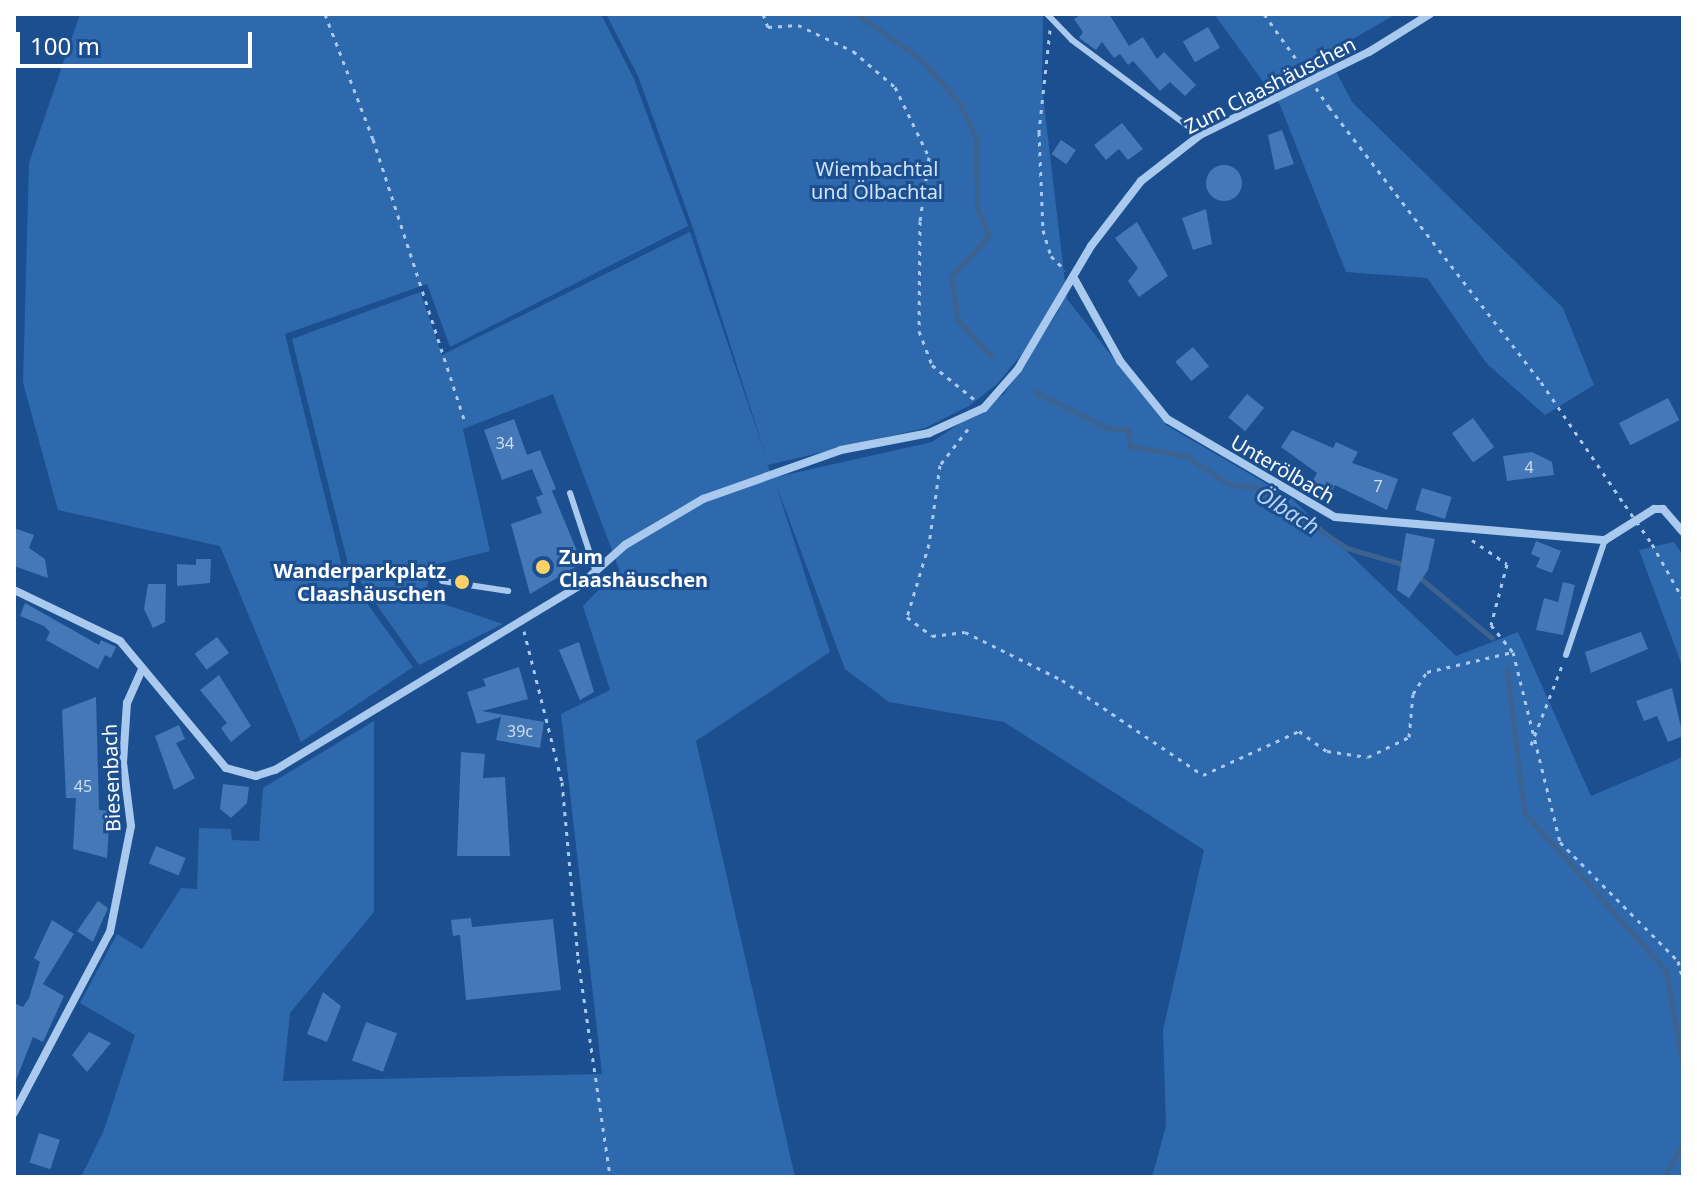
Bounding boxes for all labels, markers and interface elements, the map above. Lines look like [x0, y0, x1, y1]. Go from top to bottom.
scale bar [20, 16, 256, 66]
text: 100 m [30, 29, 100, 62]
street label: Zum Claashäuschen [1181, 31, 1359, 139]
park label: Wiembachtal und Ölbachtal [811, 156, 943, 203]
street label: Unterölbach [1227, 430, 1339, 508]
house number: 34 [496, 433, 514, 453]
house number: 4 [1524, 457, 1534, 477]
house number: 7 [1373, 476, 1383, 496]
water label: Ölbach [1252, 480, 1324, 540]
place label: Zum Claashäuschen [559, 544, 708, 591]
place label: Wanderparkplatz Claashäuschen [273, 558, 446, 605]
marker: Zum Claashäuschen [534, 558, 552, 576]
marker: Wanderparkplatz Claashäuschen [453, 573, 471, 591]
house number: 39c [507, 721, 533, 741]
street label: Biesenbach [97, 724, 125, 832]
house number: 45 [74, 776, 92, 796]

